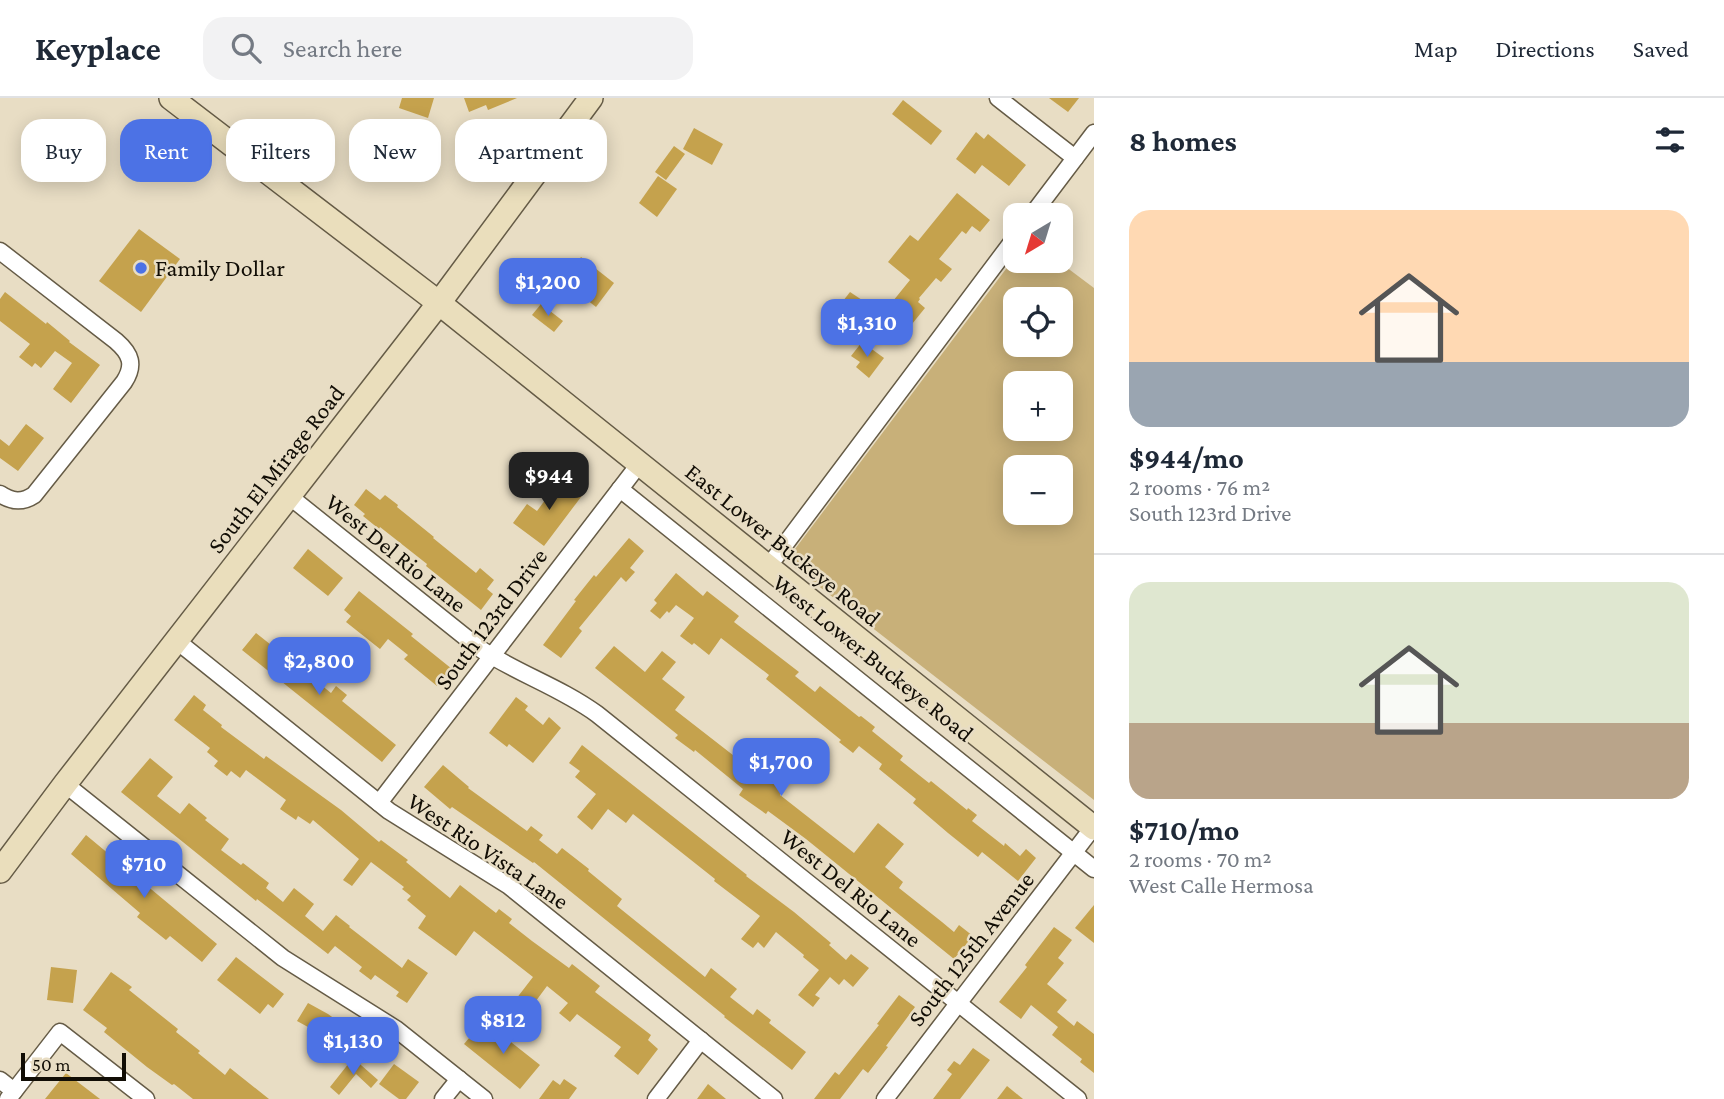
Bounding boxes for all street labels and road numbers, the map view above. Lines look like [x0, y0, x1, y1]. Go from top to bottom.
street label: South El Mirage Road [202, 379, 350, 558]
street label: East Lower Buckeye Road [680, 458, 886, 632]
street label: West Del Rio Lane [320, 488, 472, 618]
street label: South 123rd Drive [429, 543, 552, 694]
street label: West Lower Buckeye Road [768, 568, 979, 747]
street label: West Rio Vista Lane [403, 787, 574, 914]
street label: West Del Rio Lane [775, 823, 927, 953]
street label: South 125th Avenue [902, 866, 1039, 1031]

